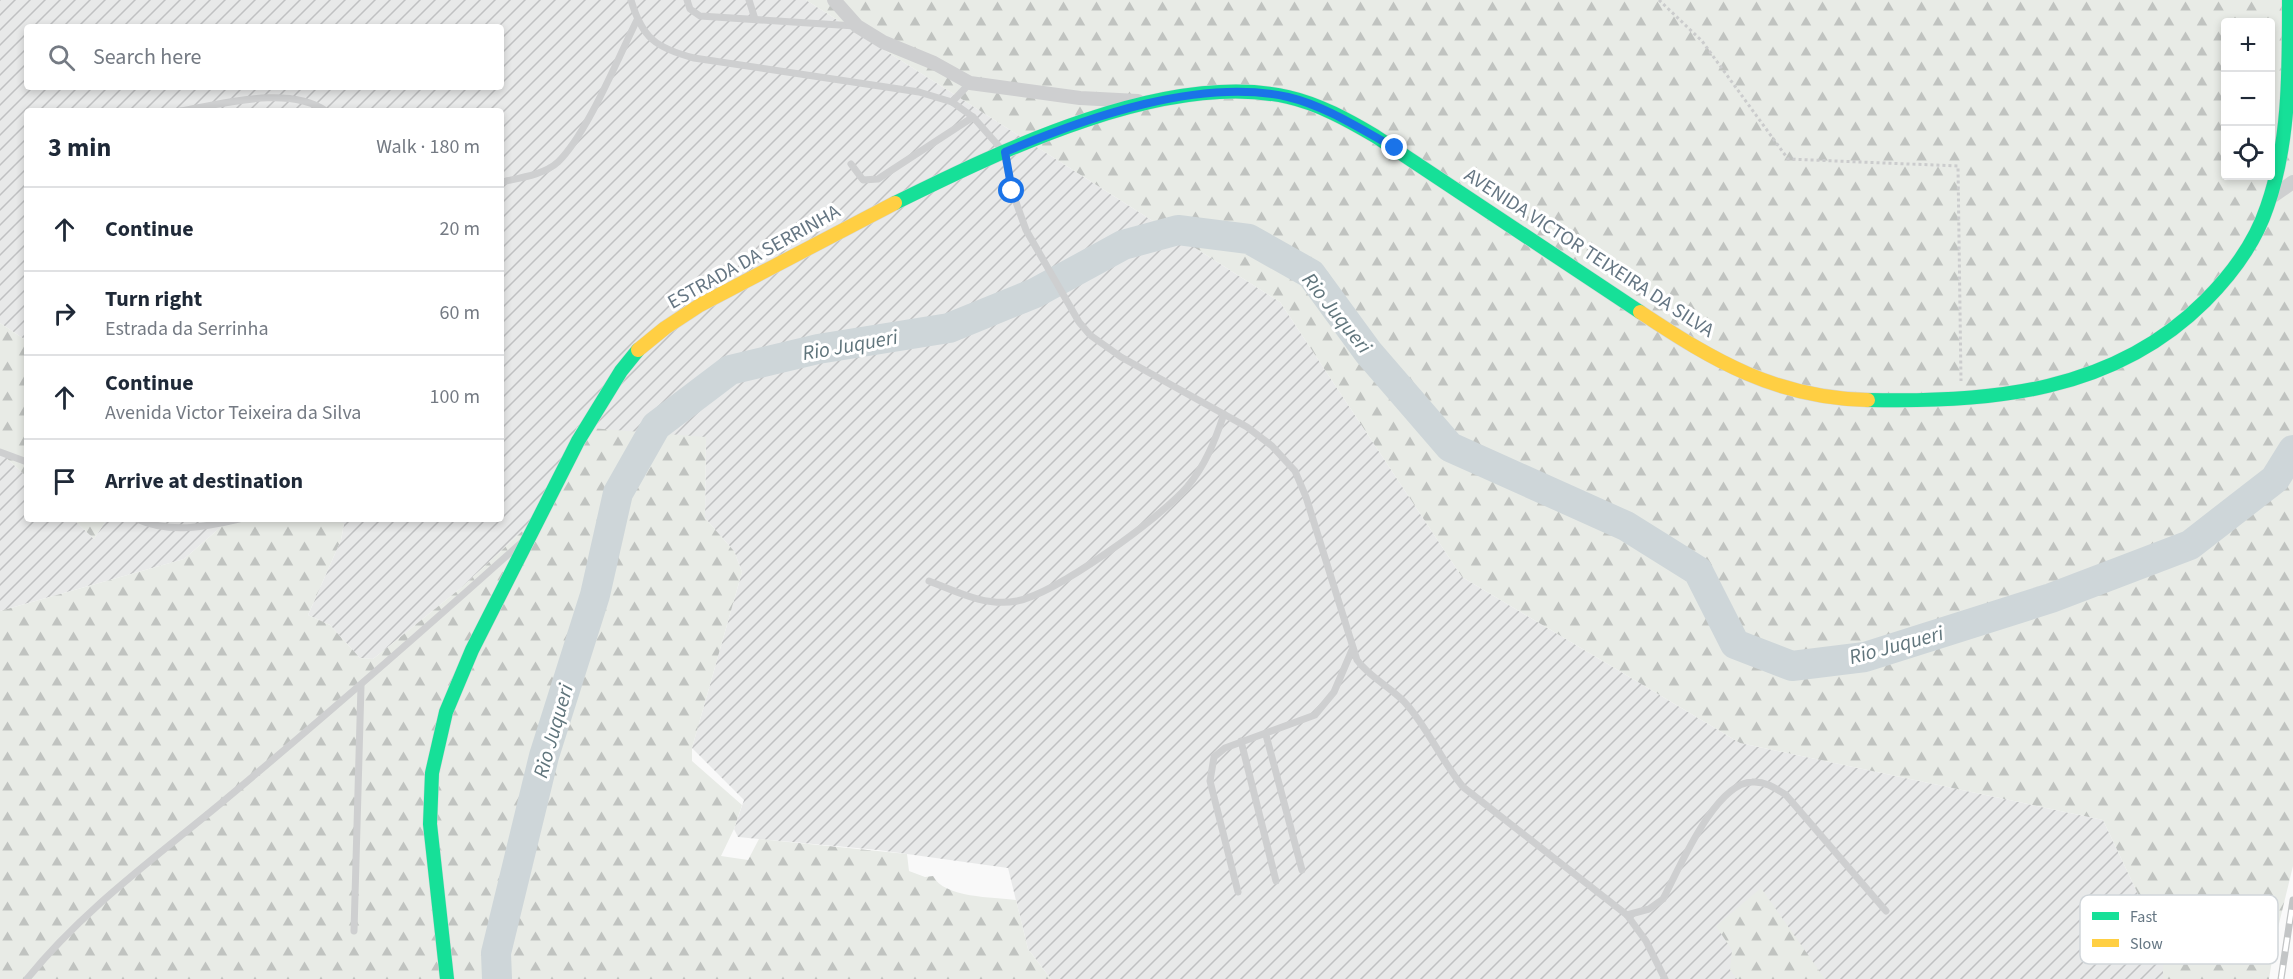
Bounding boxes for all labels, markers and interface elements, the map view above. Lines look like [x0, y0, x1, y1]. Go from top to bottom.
map controls [2221, 18, 2275, 180]
button: + [2221, 18, 2275, 72]
search box [24, 24, 504, 90]
icon: search [45, 41, 78, 74]
text: Search here [93, 41, 201, 73]
button: − [2221, 72, 2275, 126]
button: locate [2221, 126, 2275, 180]
text: 3 min [48, 129, 111, 166]
text: Walk · 180 m [376, 133, 480, 161]
route end [1381, 134, 1407, 160]
street label: AVENIDA VICTOR TEIXEIRA DA SILVA [1459, 162, 1720, 345]
route start [998, 177, 1024, 203]
street label: ESTRADA DA SERRINHA [662, 198, 846, 316]
icon: ahead [48, 213, 81, 246]
text: Continue [105, 213, 194, 245]
text: 20 m [440, 215, 480, 243]
water label: Rio Juqueri [1295, 266, 1380, 361]
text: Turn right [105, 283, 202, 315]
icon: right [48, 297, 81, 330]
text: 60 m [440, 299, 480, 327]
text: Estrada da Serrinha [105, 315, 269, 343]
water label: Rio Juqueri [800, 322, 901, 368]
text: Continue [105, 367, 194, 399]
icon: ahead [48, 381, 81, 414]
text: 100 m [430, 383, 480, 411]
text: Avenida Victor Teixeira da Silva [105, 399, 361, 427]
icon: arrive [48, 465, 81, 498]
text: Arrive at destination [105, 465, 303, 497]
water label: Rio Juqueri [1845, 618, 1948, 672]
water label: Rio Juqueri [525, 679, 581, 782]
legend [2080, 895, 2278, 964]
text: Fast [2130, 906, 2158, 928]
text: Slow [2130, 933, 2163, 955]

